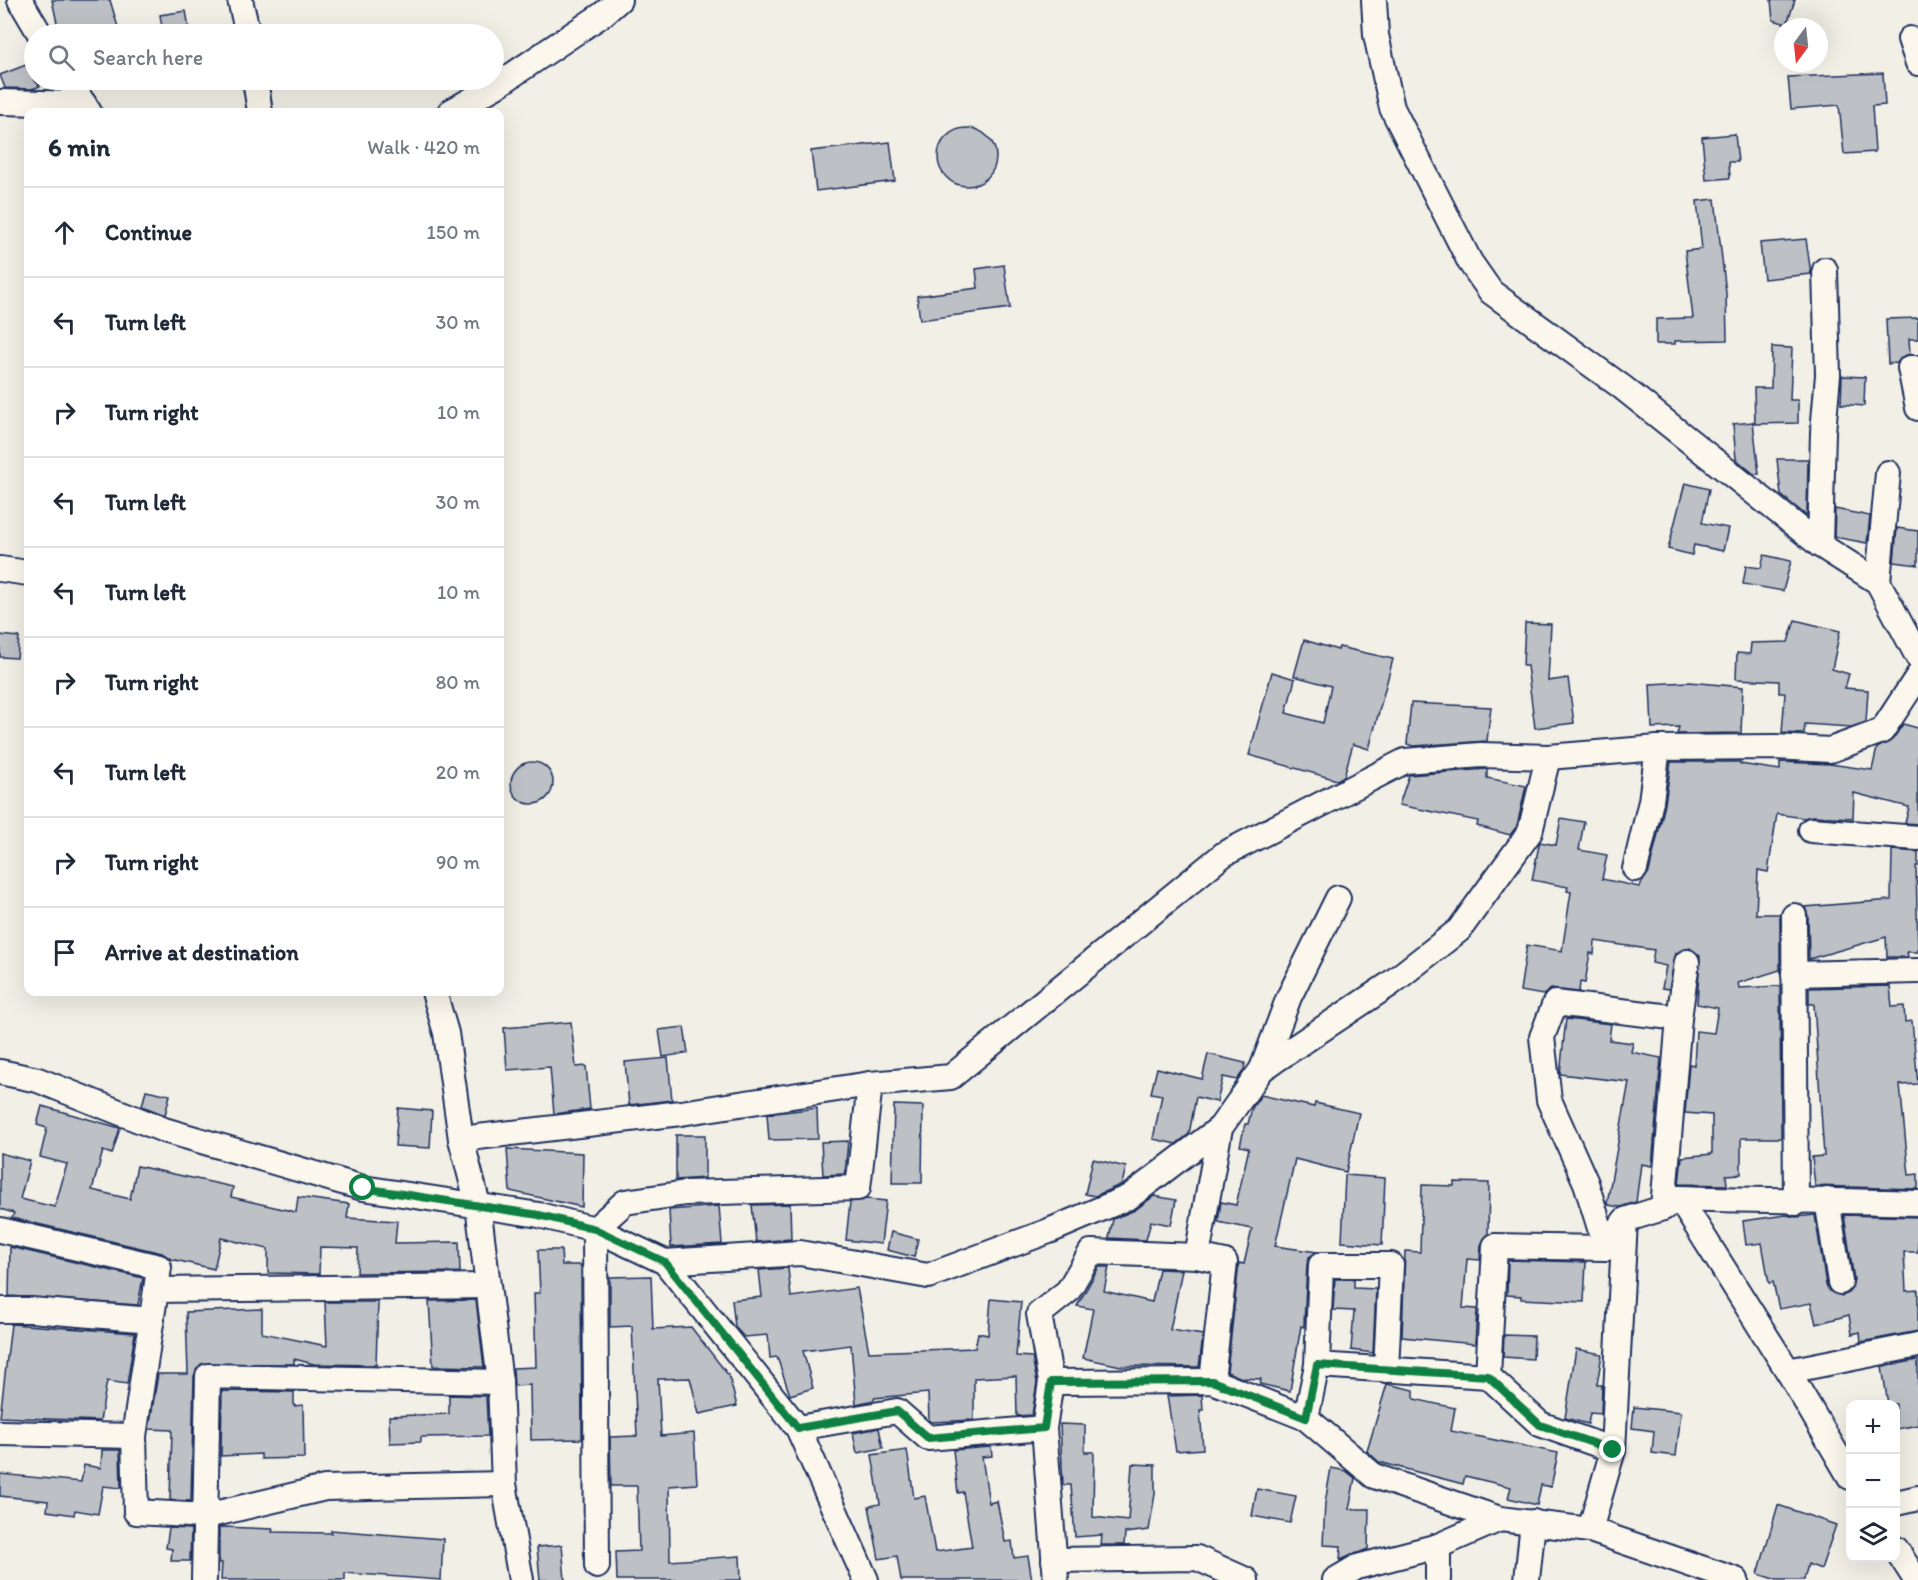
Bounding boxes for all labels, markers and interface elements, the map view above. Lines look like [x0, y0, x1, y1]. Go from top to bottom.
north arrow [1774, 18, 1828, 72]
search box [24, 24, 504, 90]
icon: search [45, 41, 78, 74]
text: Search here [93, 44, 203, 71]
text: 6 min [48, 131, 110, 163]
text: Walk · 420 m [367, 135, 480, 159]
icon: ahead [48, 216, 81, 249]
text: Continue [105, 219, 192, 246]
text: 150 m [427, 220, 480, 244]
icon: left [48, 306, 81, 339]
text: Turn left [105, 309, 186, 336]
text: 30 m [435, 310, 480, 334]
icon: right [48, 396, 81, 429]
text: Turn right [105, 399, 199, 426]
text: 10 m [437, 400, 480, 424]
icon: left [48, 486, 81, 519]
text: Turn left [105, 489, 186, 516]
text: 30 m [435, 490, 480, 514]
icon: left [48, 576, 81, 609]
text: Turn left [105, 579, 186, 606]
text: 10 m [437, 580, 480, 604]
icon: right [48, 666, 81, 699]
text: Turn right [105, 669, 199, 696]
text: 80 m [435, 670, 480, 694]
icon: left [48, 756, 81, 789]
text: Turn left [105, 759, 186, 786]
text: 20 m [436, 760, 480, 784]
icon: right [48, 846, 81, 879]
text: Turn right [105, 849, 199, 876]
text: 90 m [436, 850, 480, 874]
icon: arrive [48, 936, 81, 969]
text: Arrive at destination [105, 939, 299, 966]
route start [349, 1174, 375, 1200]
map controls [1846, 1400, 1900, 1562]
button: + [1846, 1400, 1900, 1454]
route end [1599, 1436, 1625, 1462]
button: − [1846, 1454, 1900, 1508]
button: layers [1846, 1508, 1900, 1562]

